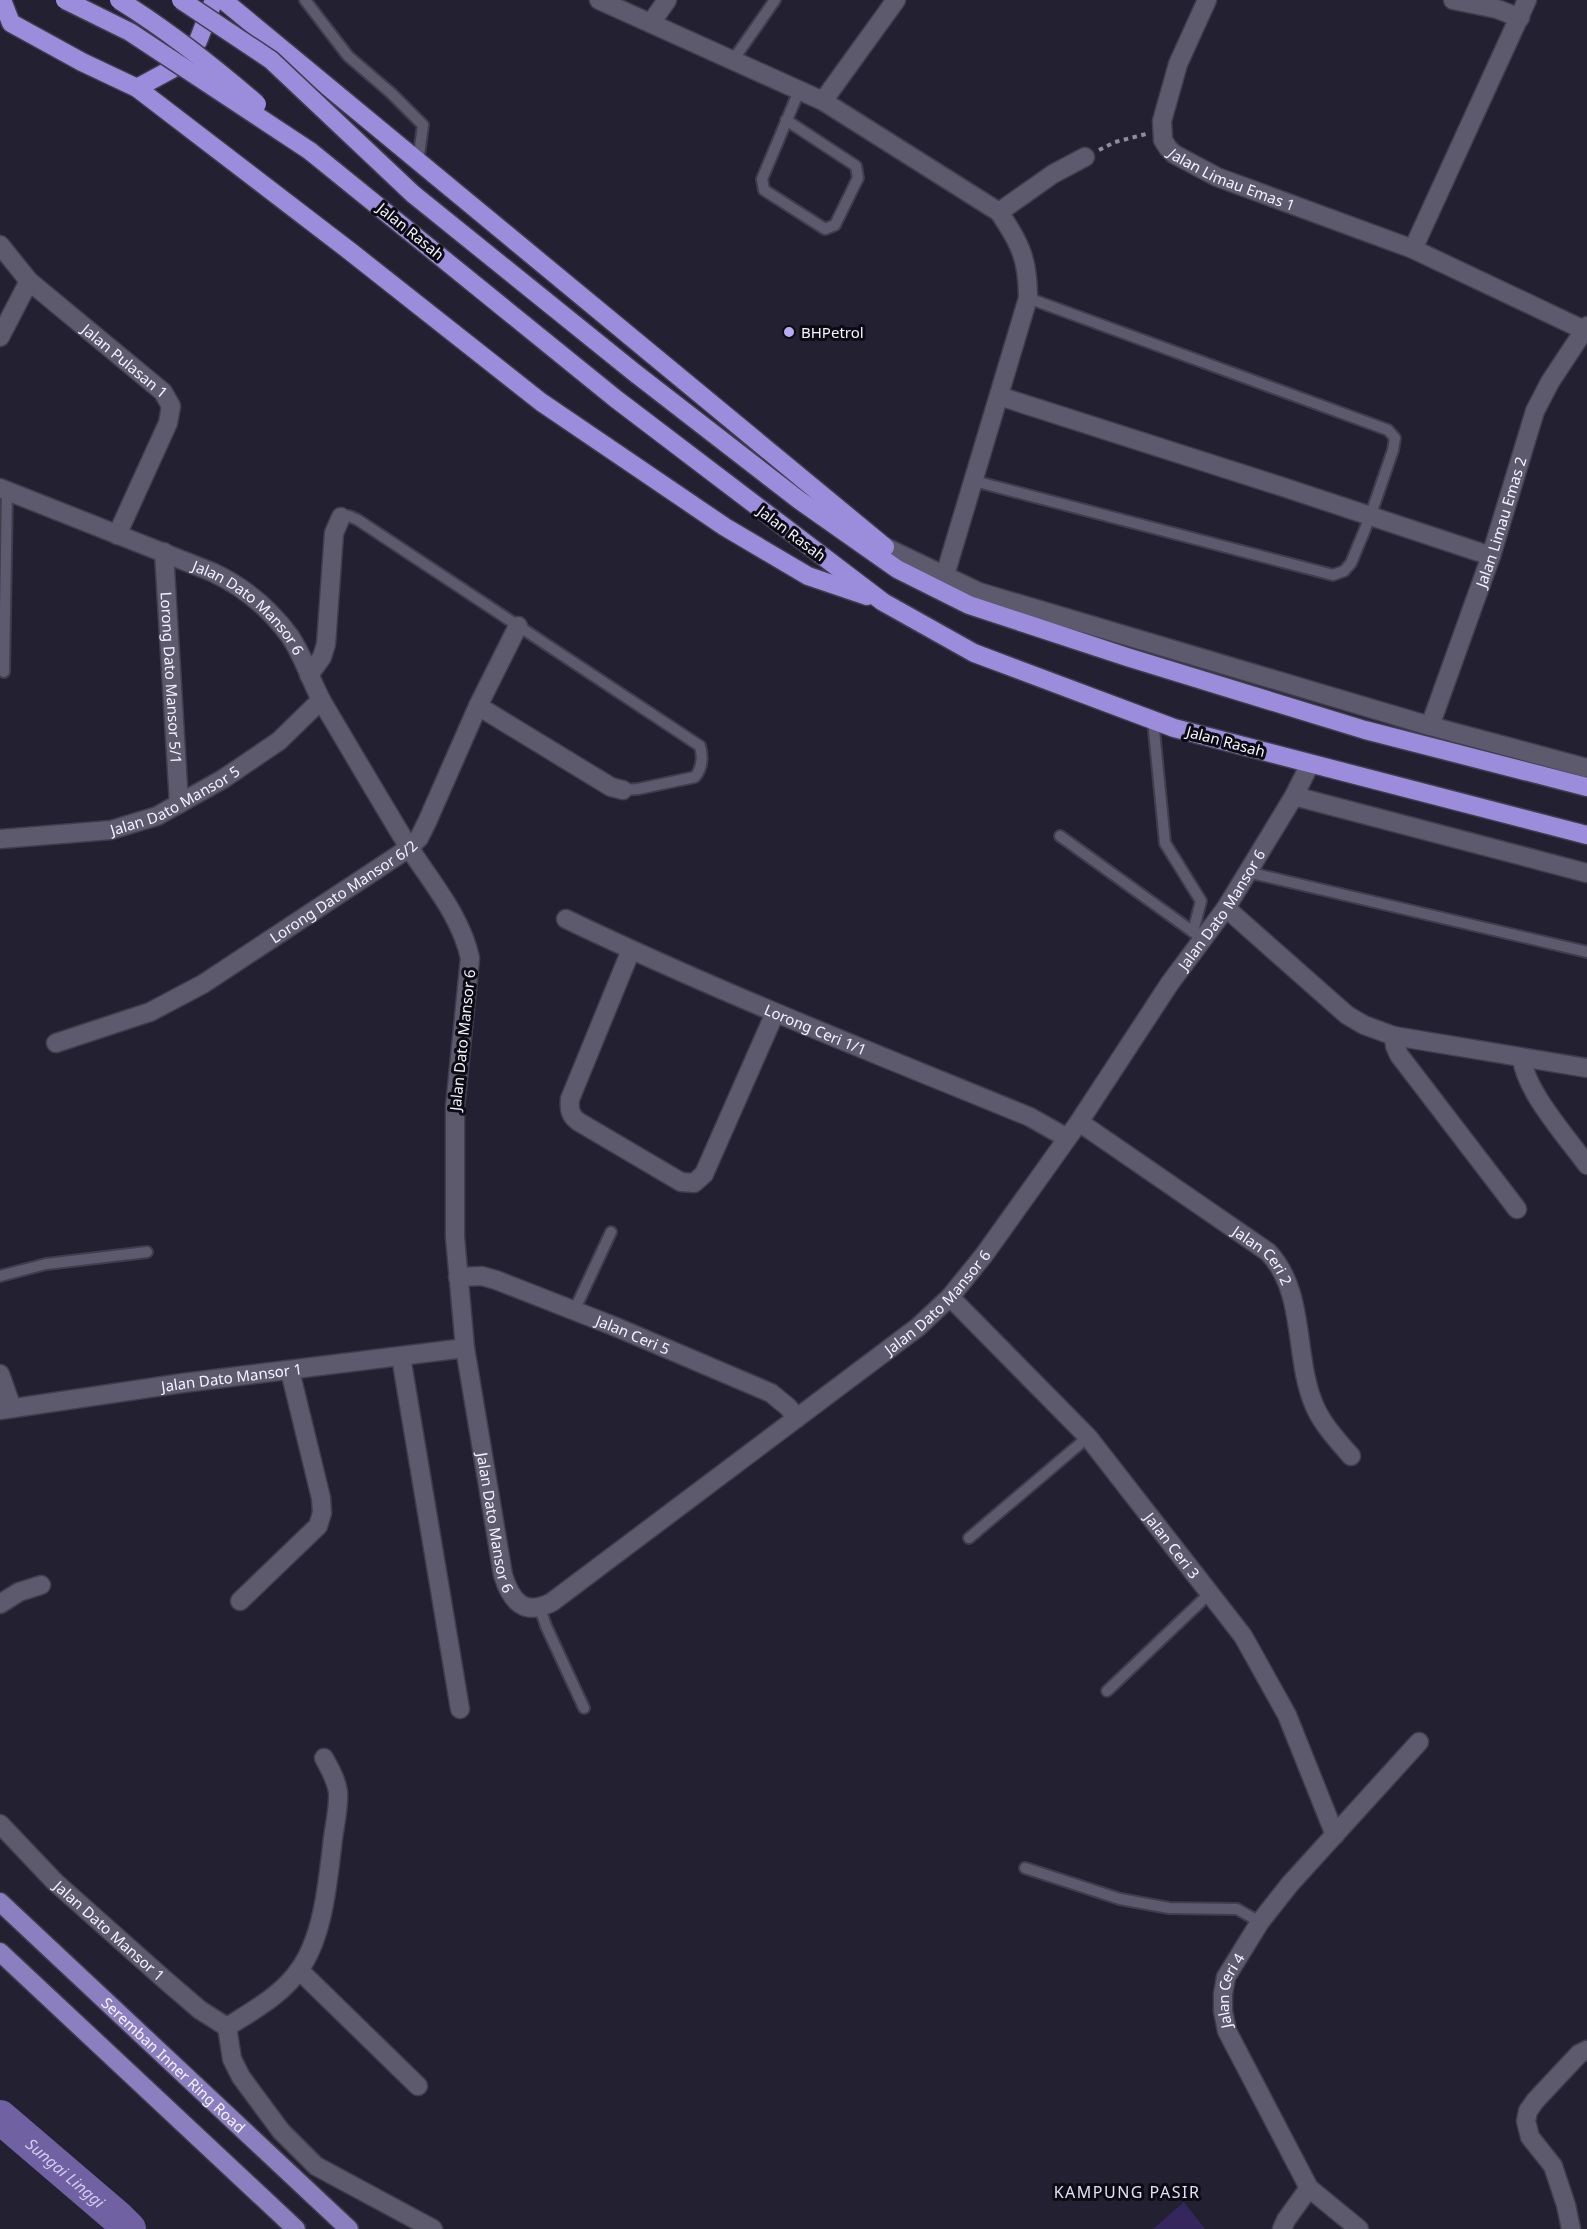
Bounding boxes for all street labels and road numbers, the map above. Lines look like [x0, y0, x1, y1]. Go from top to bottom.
street label: Jalan Limau Emas 1 [1162, 142, 1298, 215]
street label: Jalan Rasah [372, 197, 449, 264]
street label: Jalan Pulasan 1 [76, 318, 172, 402]
street label: Jalan Limau Emas 2 [1470, 454, 1531, 592]
street label: Jalan Rasah [752, 500, 830, 565]
street label: Jalan Dato Mansor 6 [188, 555, 309, 658]
street label: Lorong Dato Mansor 5/1 [156, 591, 187, 765]
street label: Jalan Rasah [1183, 720, 1268, 761]
street label: Jalan Dato Mansor 5 [106, 761, 243, 840]
street label: Lorong Dato Mansor 6/2 [266, 836, 421, 947]
street label: Jalan Dato Mansor 6 [1172, 845, 1269, 976]
street label: Jalan Dato Mansor 6 [444, 968, 479, 1114]
street label: Lorong Ceri 1/1 [761, 999, 870, 1059]
street label: Jalan Ceri 2 [1227, 1220, 1297, 1288]
street label: Jalan Dato Mansor 6 [879, 1246, 995, 1360]
street label: Jalan Ceri 5 [591, 1309, 673, 1359]
street label: Jalan Dato Mansor 1 [158, 1358, 303, 1396]
street label: Jalan Dato Mansor 6 [472, 1449, 519, 1596]
street label: Jalan Ceri 3 [1139, 1507, 1204, 1583]
street label: Jalan Dato Mansor 1 [48, 1875, 169, 1985]
street label: Jalan Ceri 4 [1213, 1949, 1249, 2032]
street label: Seremban Inner Ring Road [98, 1993, 250, 2137]

